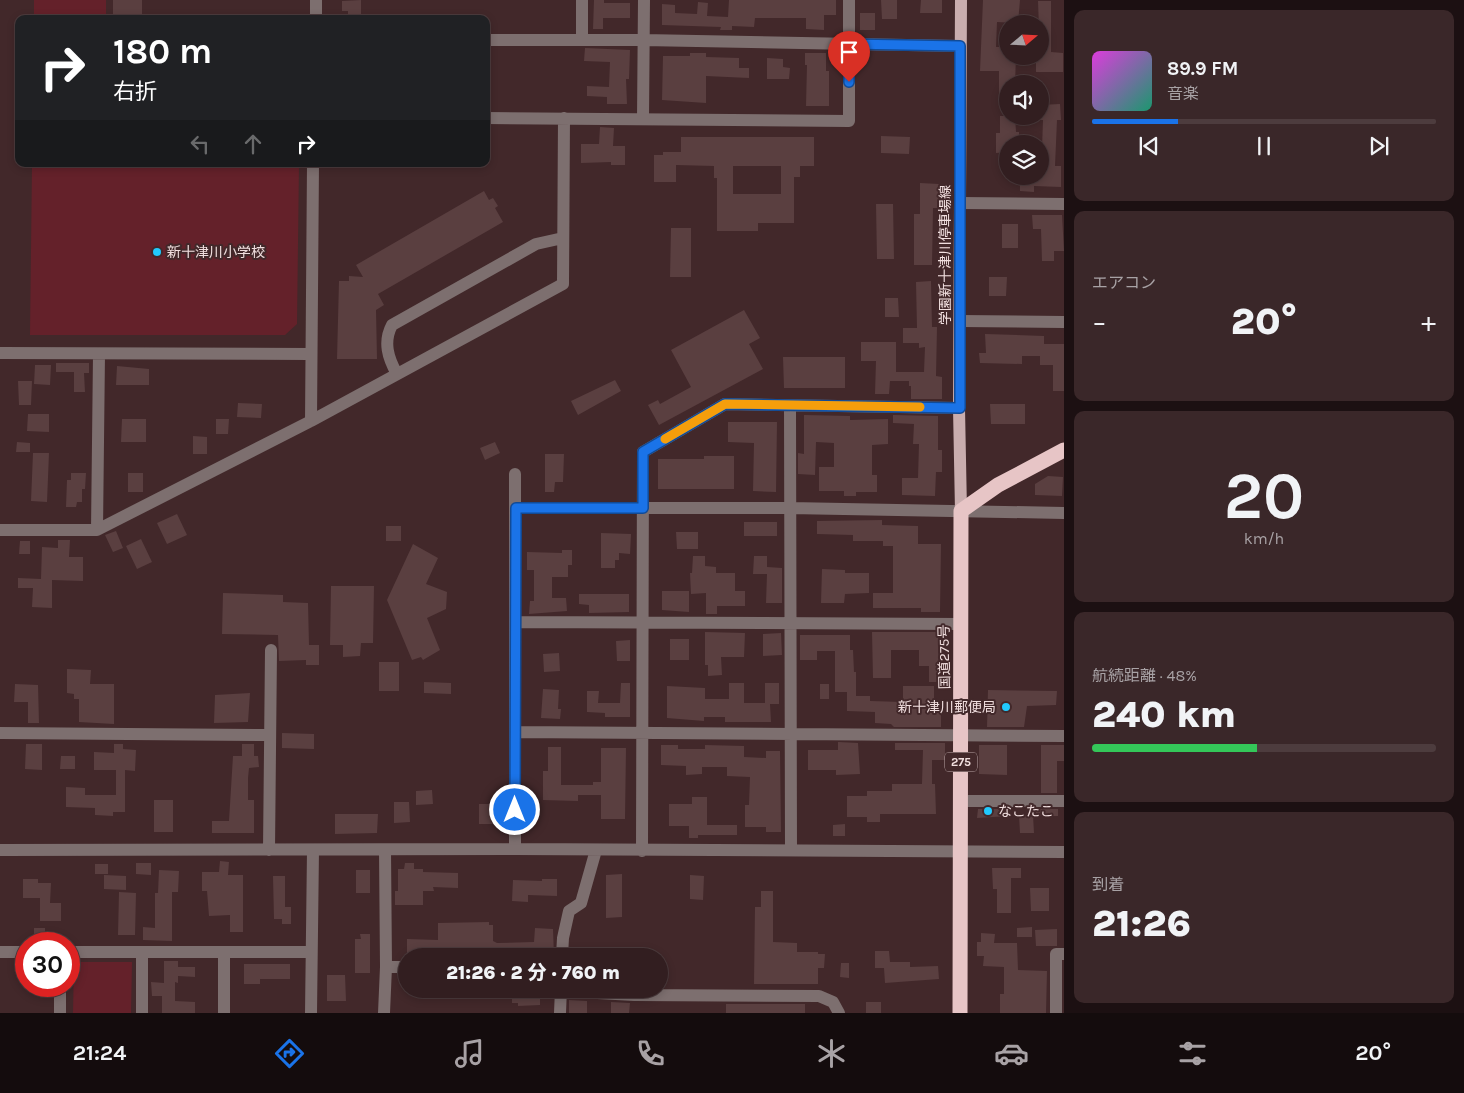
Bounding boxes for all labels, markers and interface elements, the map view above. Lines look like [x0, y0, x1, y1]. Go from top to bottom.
north arrow [999, 15, 1049, 65]
map controls [999, 15, 1049, 185]
text: 180 m [113, 31, 212, 72]
pin [828, 31, 870, 82]
icon: right [30, 35, 95, 100]
icon: arrive [835, 38, 863, 66]
text: 89.9 FM [1167, 58, 1238, 80]
button: sound [999, 75, 1049, 125]
text: 右折 [113, 79, 157, 105]
text: 音楽 [1167, 84, 1199, 103]
icon: left [186, 130, 214, 158]
icon: ahead [239, 130, 267, 158]
icon: right [292, 130, 320, 158]
icon: previous [1135, 132, 1163, 160]
icon: pause [1250, 132, 1278, 160]
icon: next [1365, 132, 1393, 160]
button: layers [999, 135, 1049, 185]
street label: 学園新十津川停車場線 [937, 185, 954, 325]
place label: 新十津川小学校 [167, 244, 265, 261]
marker: 新十津川小学校 [151, 246, 163, 258]
text: エアコン [1092, 273, 1156, 292]
text: 20° [1231, 299, 1297, 344]
text: − [1092, 305, 1107, 338]
text: + [1421, 305, 1436, 338]
text: 20 [1224, 458, 1304, 534]
text: km/h [1244, 529, 1284, 548]
street label: 国道275号 [935, 625, 954, 689]
text: 航続距離 · 48% [1092, 666, 1197, 685]
text: 240 km [1092, 692, 1236, 737]
place label: 新十津川郵便局 [898, 699, 996, 716]
marker: 新十津川郵便局 [1000, 701, 1012, 713]
road number: 275 [945, 752, 977, 772]
position arrow [488, 783, 540, 835]
place label: なこたこ [998, 803, 1054, 820]
marker: なこたこ [982, 805, 994, 817]
text: 到着 [1092, 875, 1124, 894]
text: 21:26 [1092, 901, 1191, 946]
speed limit sign: 30 [15, 932, 80, 997]
text: 21:26 · 2 分 · 760 m [446, 962, 620, 984]
icon: directions [272, 1036, 307, 1071]
icon: music [452, 1036, 487, 1071]
icon: phone [633, 1036, 668, 1071]
icon: climate [814, 1036, 849, 1071]
icon: car [994, 1036, 1029, 1071]
icon: filters [1175, 1036, 1210, 1071]
text: 21:24 [73, 1040, 126, 1066]
text: 20° [1355, 1040, 1391, 1066]

